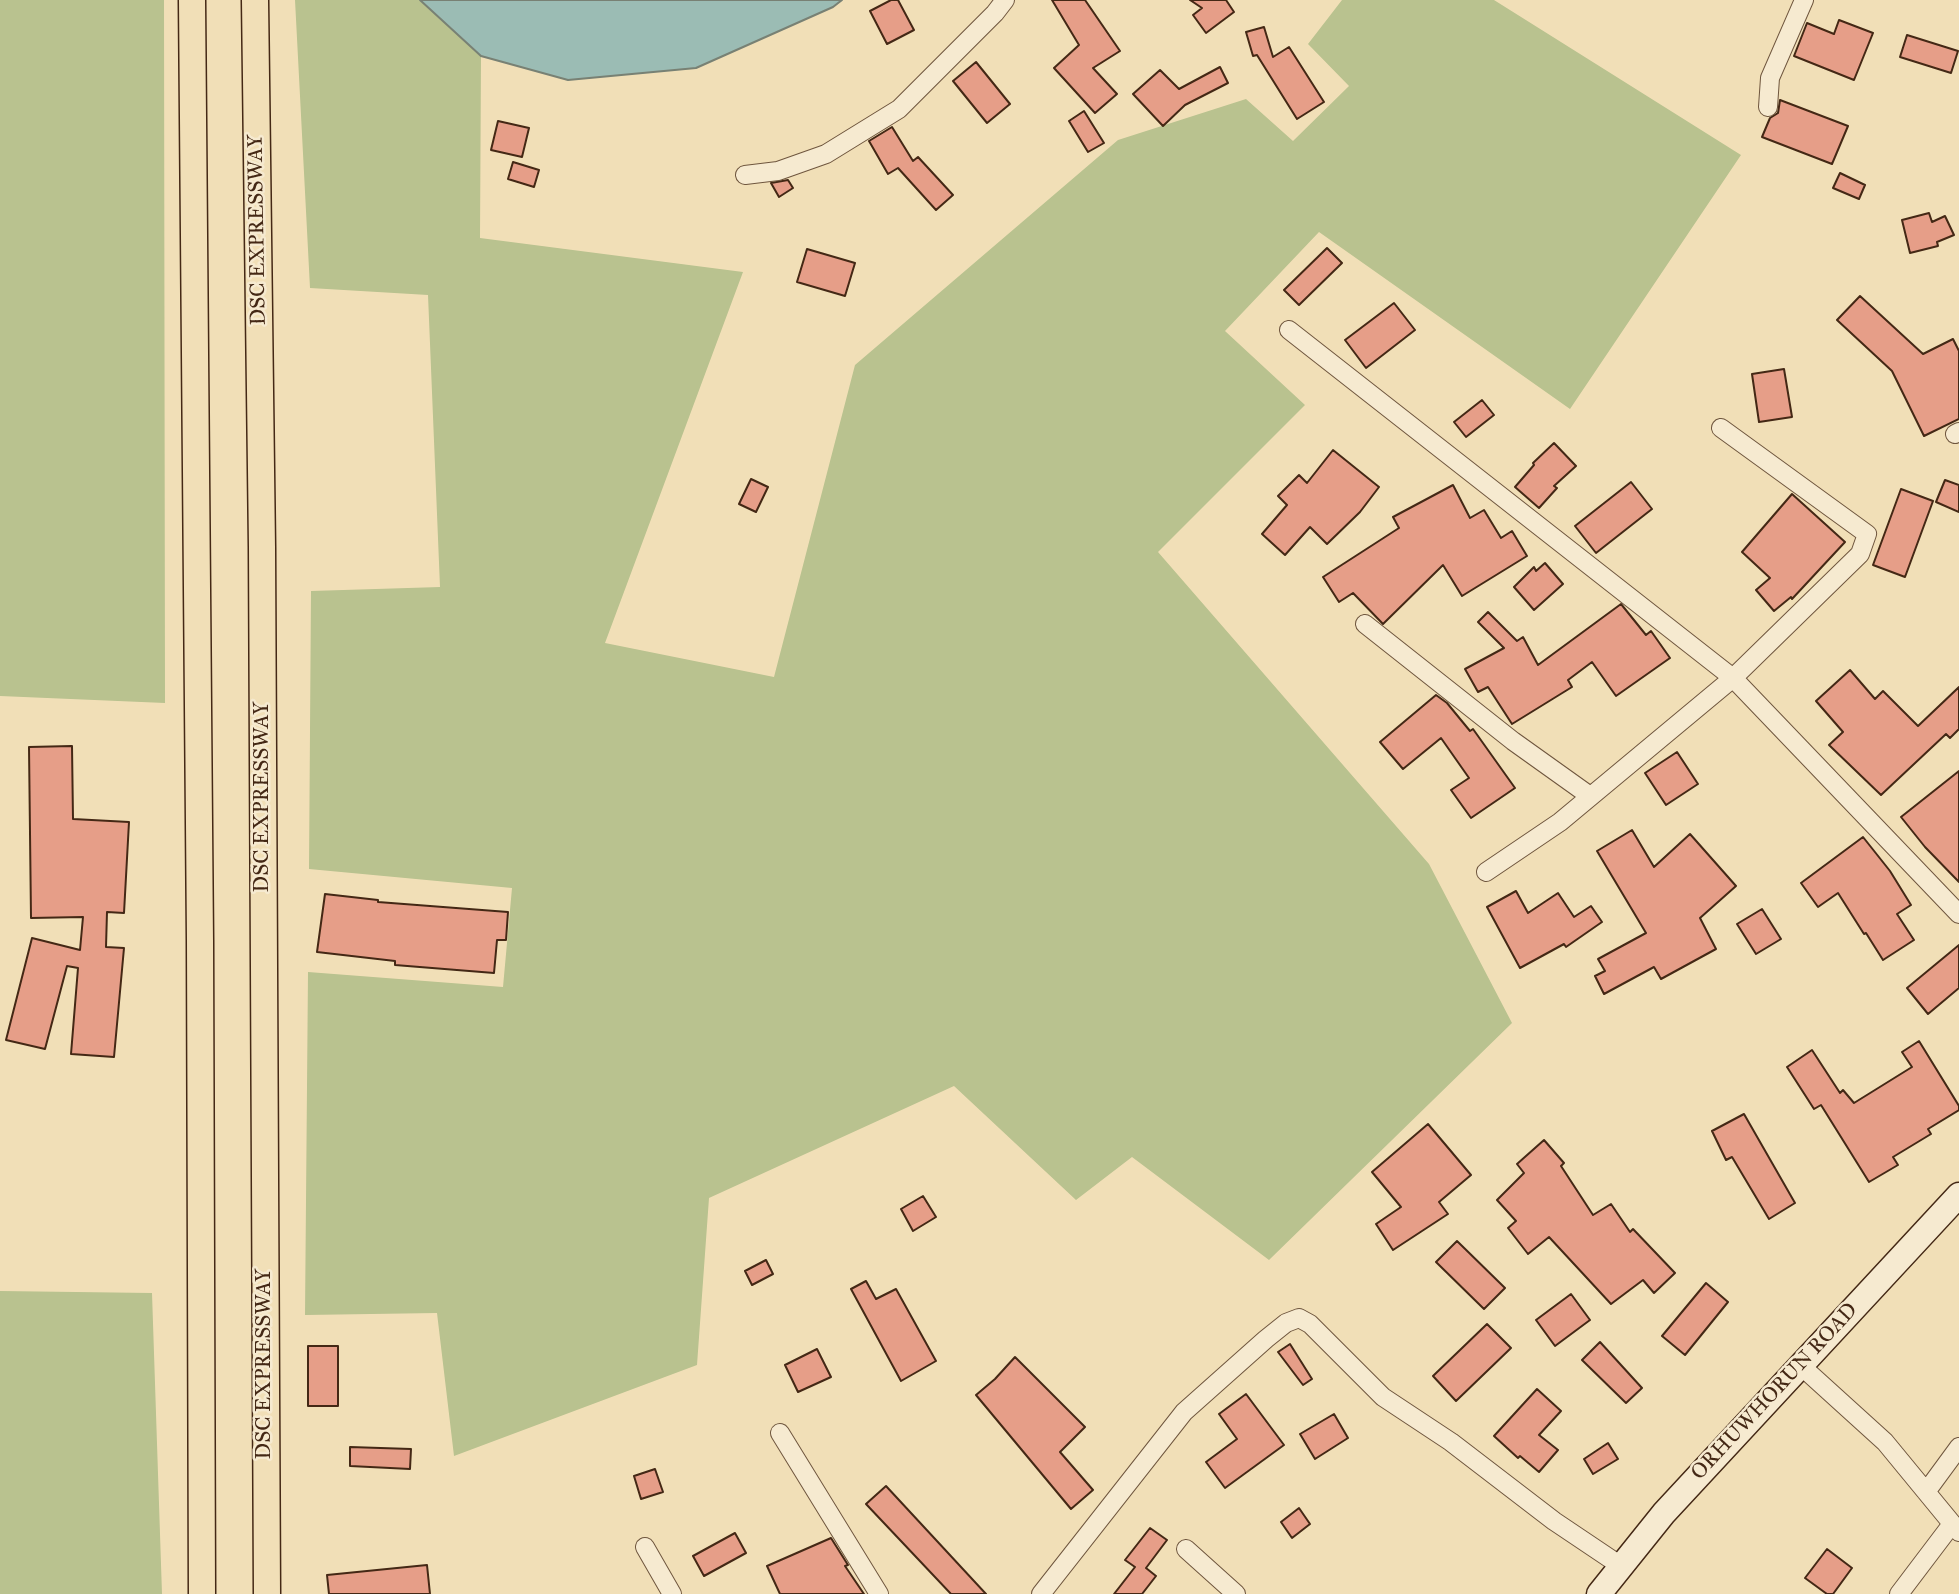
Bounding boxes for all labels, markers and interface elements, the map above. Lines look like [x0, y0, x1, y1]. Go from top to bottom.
street label: DSC EXPRESSWAY [244, 134, 272, 326]
street label: DSC EXPRESSWAY [250, 702, 276, 892]
street label: DSC EXPRESSWAY [252, 1269, 278, 1459]
street label: ORHUWHORUN ROAD [1686, 1298, 1864, 1486]

